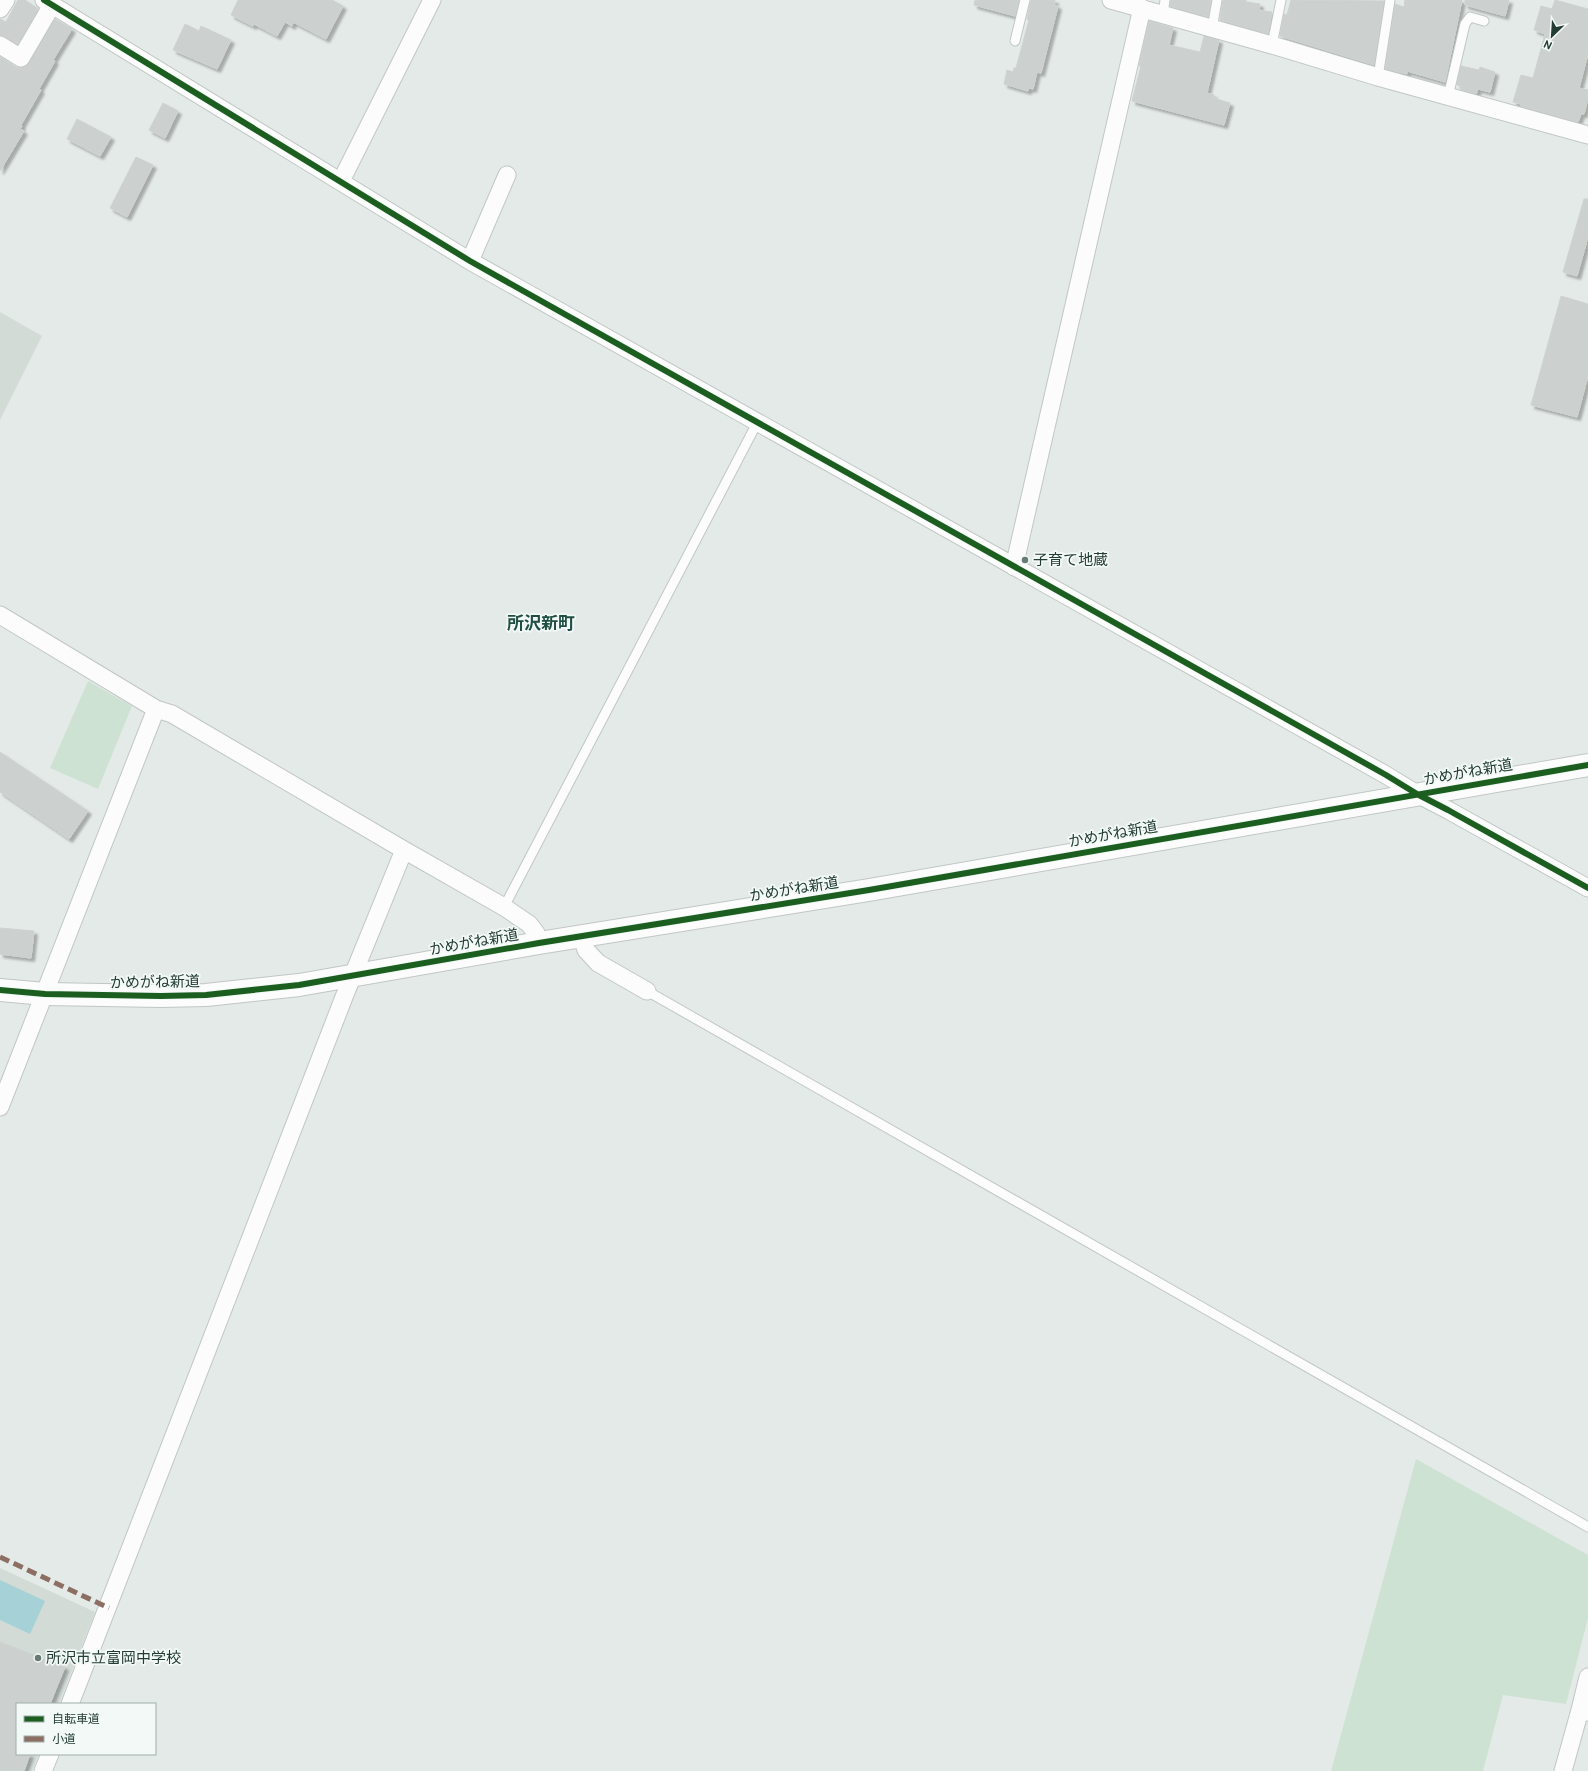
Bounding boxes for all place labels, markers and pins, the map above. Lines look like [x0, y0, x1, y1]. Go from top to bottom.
place label: 子育て地蔵 [1033, 551, 1108, 569]
marker: 子育て地蔵 [1020, 555, 1030, 565]
place label: 所沢市立富岡中学校 [46, 1649, 181, 1667]
marker: 所沢市立富岡中学校 [33, 1653, 43, 1663]

